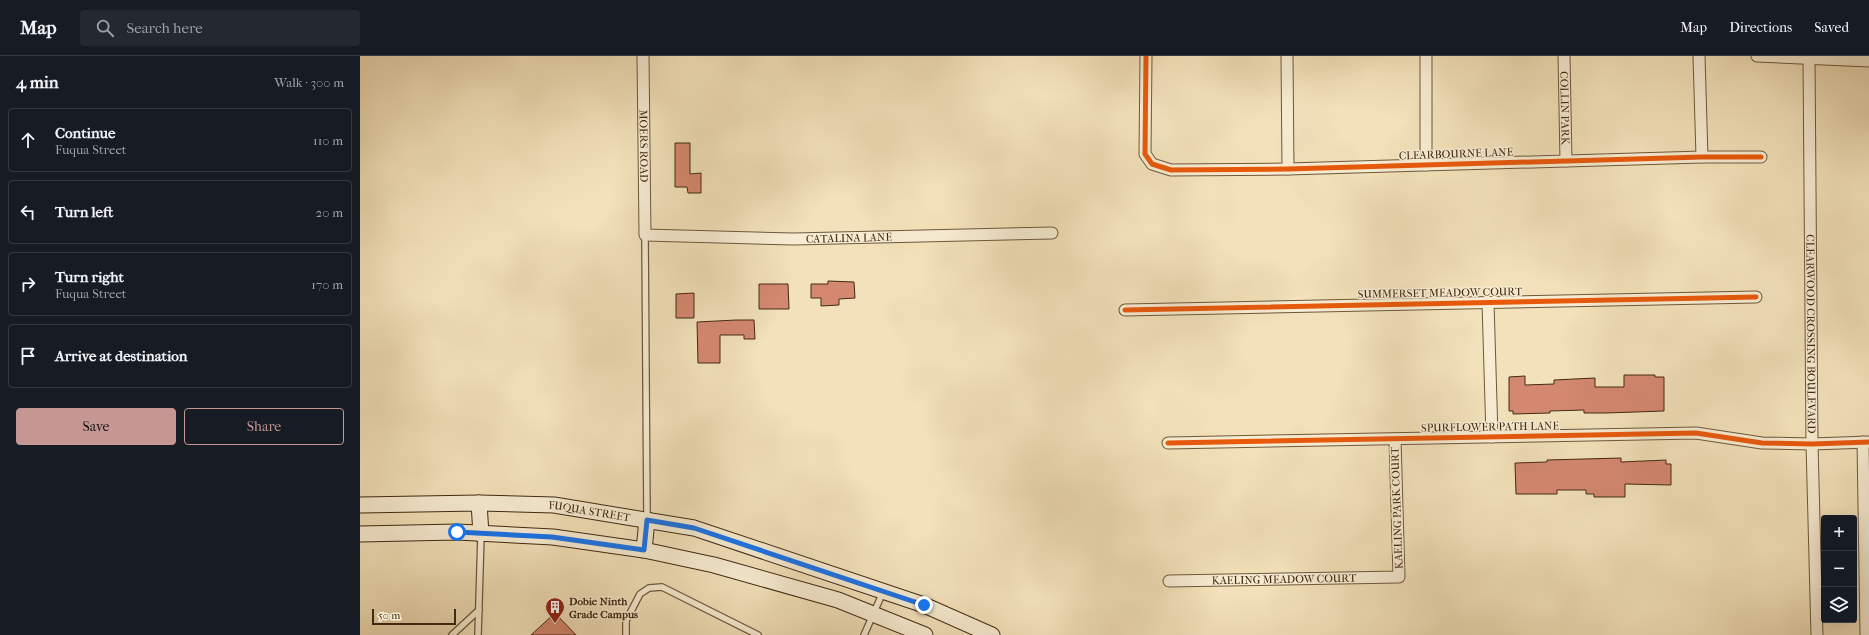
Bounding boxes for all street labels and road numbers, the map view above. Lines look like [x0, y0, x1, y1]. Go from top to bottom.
street label: COLLIN PARK [1558, 71, 1572, 146]
street label: MOERS ROAD [637, 109, 651, 183]
street label: CLEARBOURNE LANE [1399, 145, 1514, 162]
street label: CATALINA LANE [806, 230, 892, 245]
street label: CLEARWOOD CROSSING BOULEVARD [1804, 234, 1818, 434]
street label: SUMMERSET MEADOW COURT [1358, 285, 1523, 301]
street label: SPURFLOWER PATH LANE [1421, 419, 1559, 435]
street label: KAELING PARK COURT [1388, 446, 1406, 569]
street label: FUQUA STREET [548, 498, 632, 524]
street label: KAELING MEADOW COURT [1212, 571, 1357, 587]

